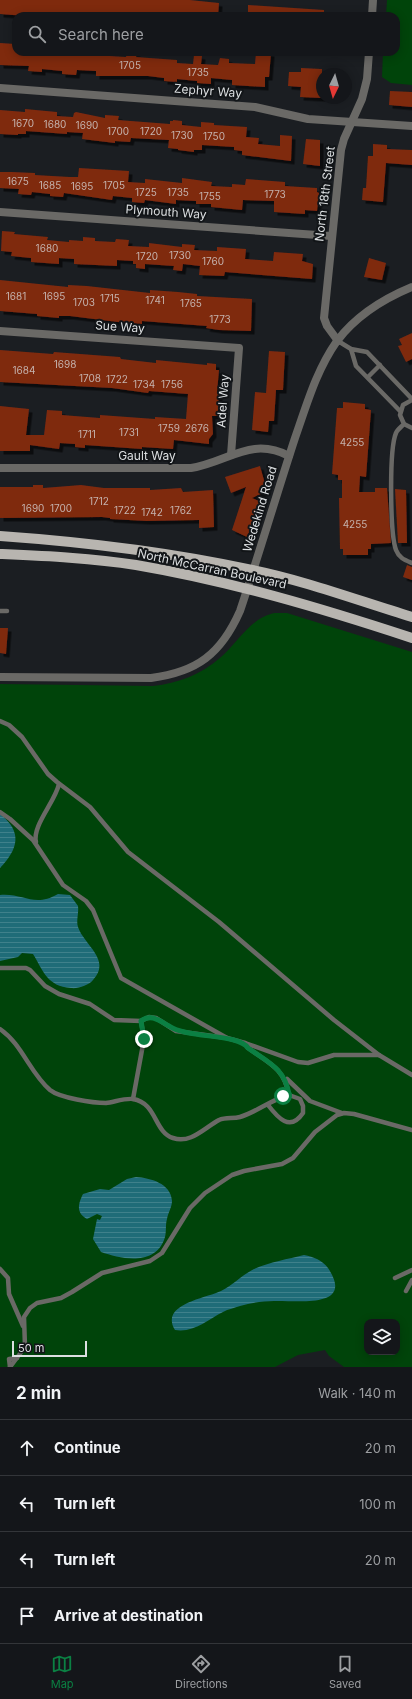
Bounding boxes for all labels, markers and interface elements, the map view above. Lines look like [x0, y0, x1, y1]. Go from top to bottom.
search box [12, 12, 400, 56]
icon: search [26, 23, 48, 45]
text: Search here [58, 25, 144, 44]
house number: 1705 [119, 59, 141, 71]
house number: 1735 [187, 66, 209, 78]
north arrow [316, 68, 352, 104]
street label: Zephyr Way [174, 81, 243, 100]
house number: 1670 [12, 117, 34, 129]
house number: 1680 [44, 118, 66, 130]
house number: 1690 [76, 119, 98, 131]
house number: 1700 [107, 125, 129, 137]
house number: 1720 [140, 125, 162, 137]
house number: 1730 [171, 129, 193, 141]
house number: 1750 [203, 130, 225, 142]
street label: North 18th Street [311, 145, 338, 242]
house number: 1675 [7, 175, 29, 187]
house number: 1685 [39, 179, 61, 191]
house number: 1705 [103, 179, 125, 191]
house number: 1695 [71, 180, 93, 192]
house number: 1725 [135, 186, 157, 198]
house number: 1735 [167, 186, 189, 198]
house number: 1773 [264, 188, 286, 200]
house number: 1755 [199, 190, 221, 202]
street label: Plymouth Way [125, 201, 207, 222]
house number: 1680 [36, 242, 58, 254]
house number: 1730 [169, 249, 191, 261]
house number: 1720 [136, 250, 158, 262]
house number: 1760 [202, 255, 224, 267]
house number: 1681 [6, 290, 26, 302]
house number: 1695 [43, 290, 65, 302]
house number: 1715 [100, 292, 120, 304]
house number: 1741 [145, 294, 165, 306]
house number: 1703 [73, 296, 95, 308]
house number: 1765 [180, 297, 202, 309]
house number: 1773 [209, 313, 231, 325]
street label: Sue Way [95, 317, 146, 336]
house number: 1698 [54, 358, 76, 370]
house number: 1684 [13, 364, 35, 376]
house number: 1708 [79, 372, 101, 384]
house number: 1722 [106, 373, 128, 385]
street label: Adel Way [213, 374, 232, 428]
house number: 1734 [133, 378, 155, 390]
house number: 1756 [161, 378, 183, 390]
house number: 1759 [158, 422, 180, 434]
house number: 2676 [185, 422, 209, 434]
house number: 1731 [119, 426, 139, 438]
house number: 1711 [78, 428, 96, 440]
house number: 4255 [340, 436, 364, 448]
street label: Gault Way [118, 448, 176, 463]
street label: Wedekind Road [239, 464, 280, 554]
house number: 1712 [89, 495, 109, 507]
house number: 1690 [22, 502, 44, 514]
house number: 1700 [50, 502, 72, 514]
house number: 1722 [114, 504, 136, 516]
house number: 1762 [170, 504, 192, 516]
house number: 1742 [141, 506, 163, 518]
house number: 4255 [343, 518, 367, 530]
street label: North McCarran Boulevard [136, 545, 288, 592]
route end [135, 1030, 153, 1048]
route start [274, 1087, 292, 1105]
map controls [364, 1319, 400, 1355]
button: layers [364, 1319, 400, 1355]
scale bar [12, 1339, 87, 1358]
text: 50 m [18, 1341, 44, 1355]
text: 2 min [16, 1383, 61, 1403]
text: Walk · 140 m [318, 1385, 396, 1401]
icon: ahead [16, 1437, 38, 1459]
text: Continue [54, 1438, 121, 1457]
text: 20 m [365, 1440, 396, 1456]
icon: left [16, 1493, 38, 1515]
text: Turn left [54, 1494, 115, 1513]
text: 100 m [359, 1496, 396, 1512]
icon: left [16, 1549, 38, 1571]
text: Turn left [54, 1550, 115, 1569]
text: 20 m [365, 1552, 396, 1568]
icon: arrive [16, 1605, 38, 1627]
text: Arrive at destination [54, 1606, 203, 1625]
tab: Map [51, 1653, 74, 1691]
tab: Directions [175, 1653, 228, 1691]
tab: Saved [329, 1653, 361, 1691]

